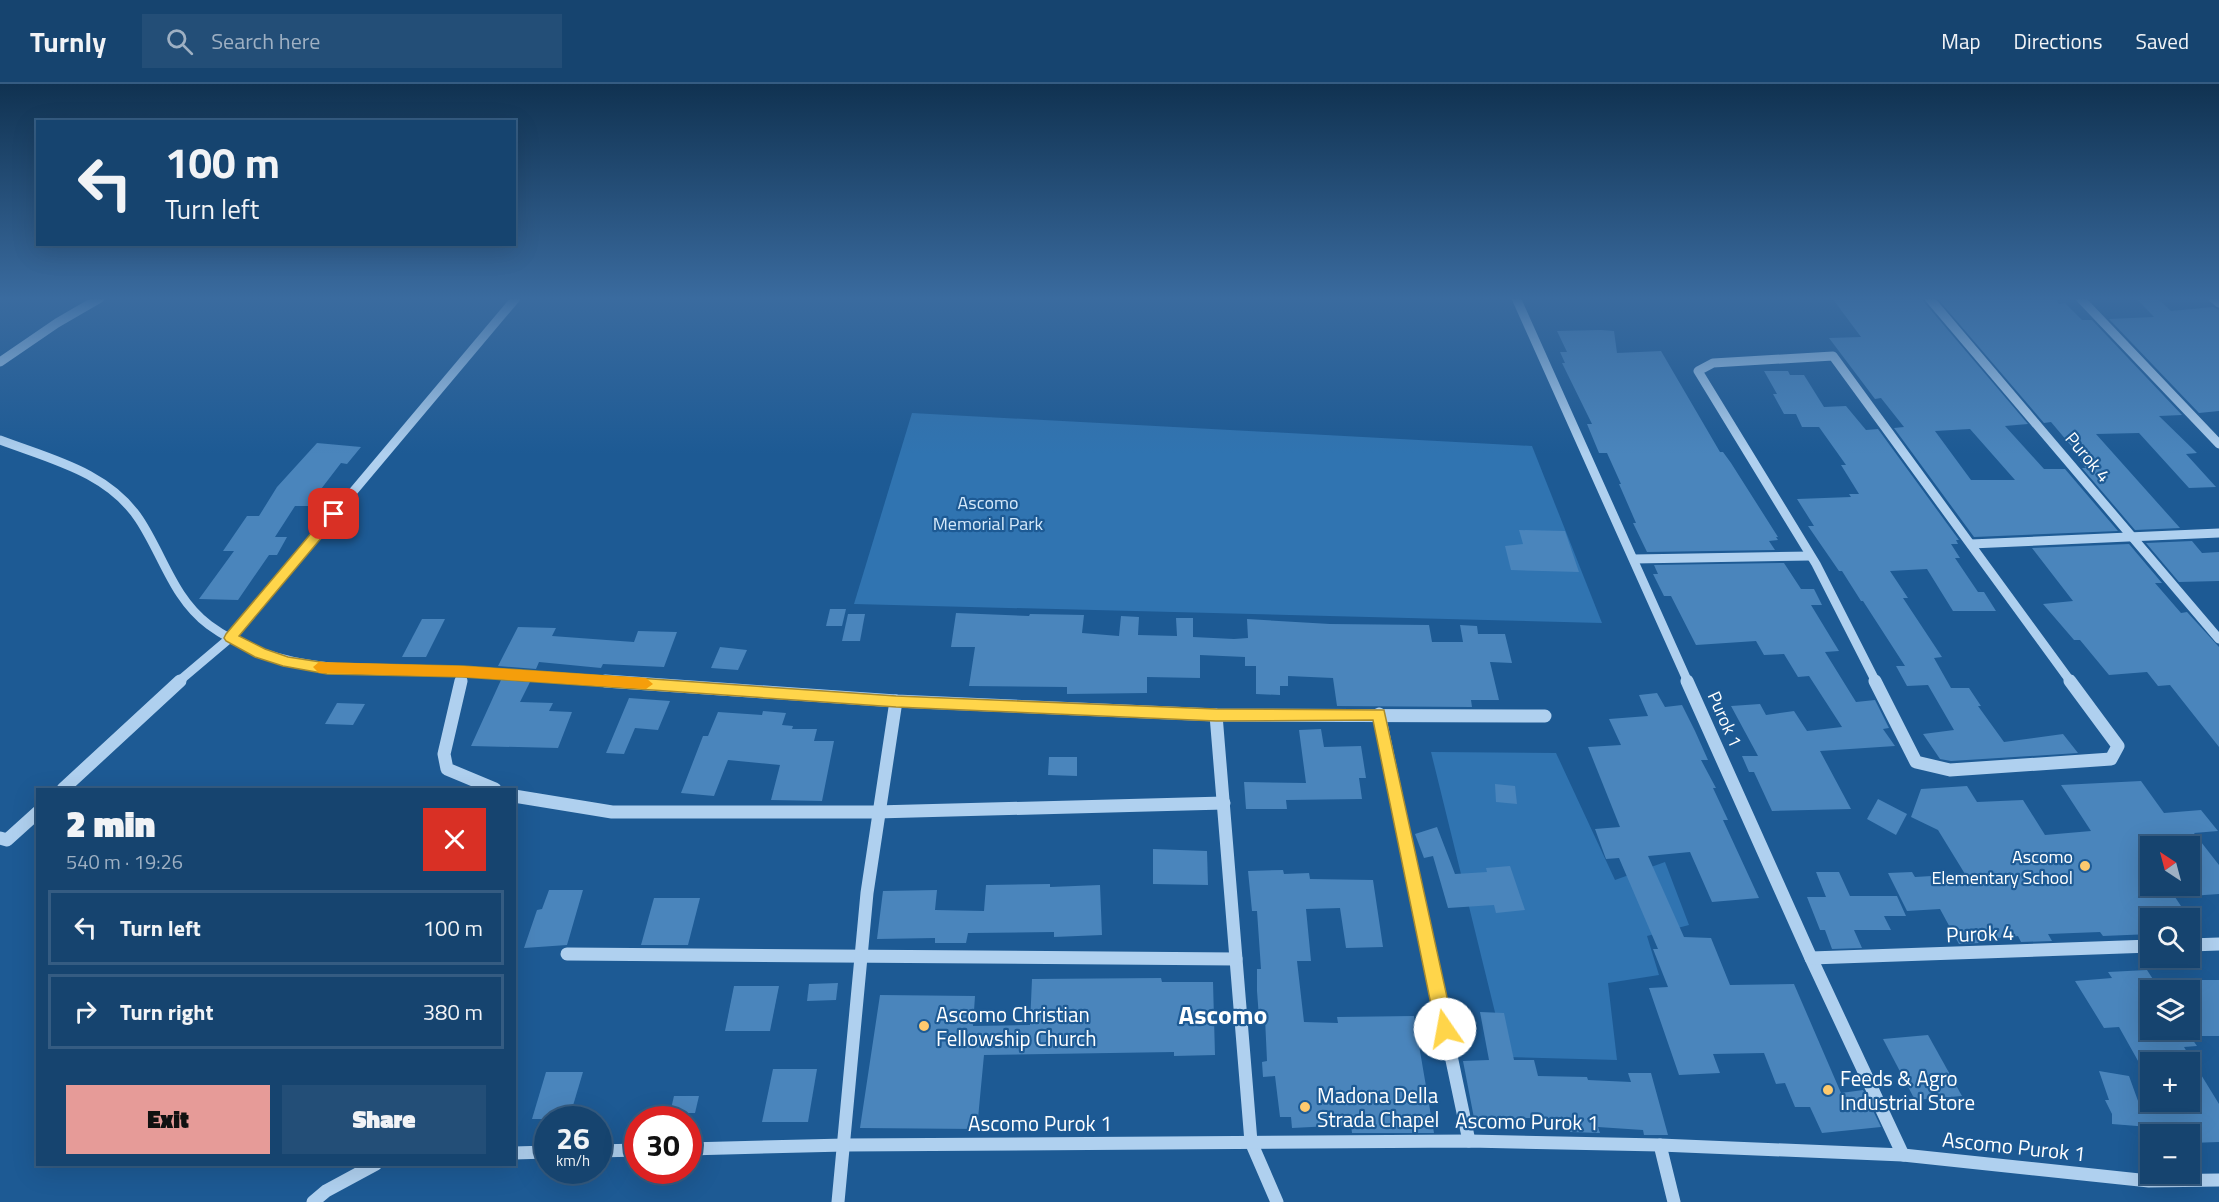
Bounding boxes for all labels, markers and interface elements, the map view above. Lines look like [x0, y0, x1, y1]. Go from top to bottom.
search box [142, 14, 562, 68]
text: Turnly [30, 20, 106, 63]
text: Search here [211, 24, 320, 58]
icon: search [163, 25, 196, 58]
text: Map [1941, 25, 1981, 57]
text: Directions [2014, 25, 2103, 57]
text: Saved [2136, 25, 2189, 57]
text: 100 m [165, 130, 280, 194]
icon: left [66, 144, 144, 222]
text: Turn left [165, 188, 259, 229]
street label: Purok 4 [2059, 426, 2117, 488]
pin [308, 488, 359, 539]
park label: Ascomo Memorial Park [933, 489, 1044, 537]
icon: arrive [317, 497, 350, 530]
street label: Purok 1 [1701, 687, 1749, 751]
text: 2 min [66, 796, 155, 851]
button: close [423, 808, 486, 871]
north arrow [2140, 836, 2200, 896]
map controls [2140, 836, 2200, 1184]
place label: Ascomo Elementary School [1931, 843, 2073, 891]
text: 540 m · 19:26 [66, 846, 183, 877]
marker: Ascomo Elementary School [2078, 859, 2092, 873]
button: search [2140, 908, 2200, 968]
icon: left [69, 911, 102, 944]
text: Turn left [120, 911, 201, 945]
text: 100 m [423, 911, 483, 945]
street label: Purok 4 [1945, 916, 2015, 950]
button: layers [2140, 980, 2200, 1040]
icon: right [69, 995, 102, 1028]
text: Turn right [120, 995, 214, 1029]
text: 380 m [423, 995, 483, 1029]
district label: Ascomo [1179, 995, 1267, 1034]
position arrow [1413, 997, 1477, 1061]
place label: Ascomo Christian Fellowship Church [936, 998, 1097, 1054]
marker: Ascomo Christian Fellowship Church [917, 1019, 931, 1033]
button: + [2140, 1052, 2200, 1112]
place label: Feeds & Agro Industrial Store [1840, 1062, 1975, 1118]
place label: Madona Della Strada Chapel [1317, 1079, 1439, 1135]
marker: Feeds & Agro Industrial Store [1821, 1083, 1835, 1097]
button: Exit [66, 1085, 270, 1154]
button: Share [282, 1085, 486, 1154]
marker: Madona Della Strada Chapel [1298, 1100, 1312, 1114]
street label: Ascomo Purok 1 [1455, 1104, 1599, 1138]
speed limit sign: 30 [624, 1106, 702, 1184]
street label: Ascomo Purok 1 [968, 1107, 1112, 1139]
text: 26 [556, 1115, 590, 1161]
street label: Ascomo Purok 1 [1941, 1123, 2087, 1169]
button: − [2140, 1124, 2200, 1184]
text: km/h [556, 1149, 590, 1172]

